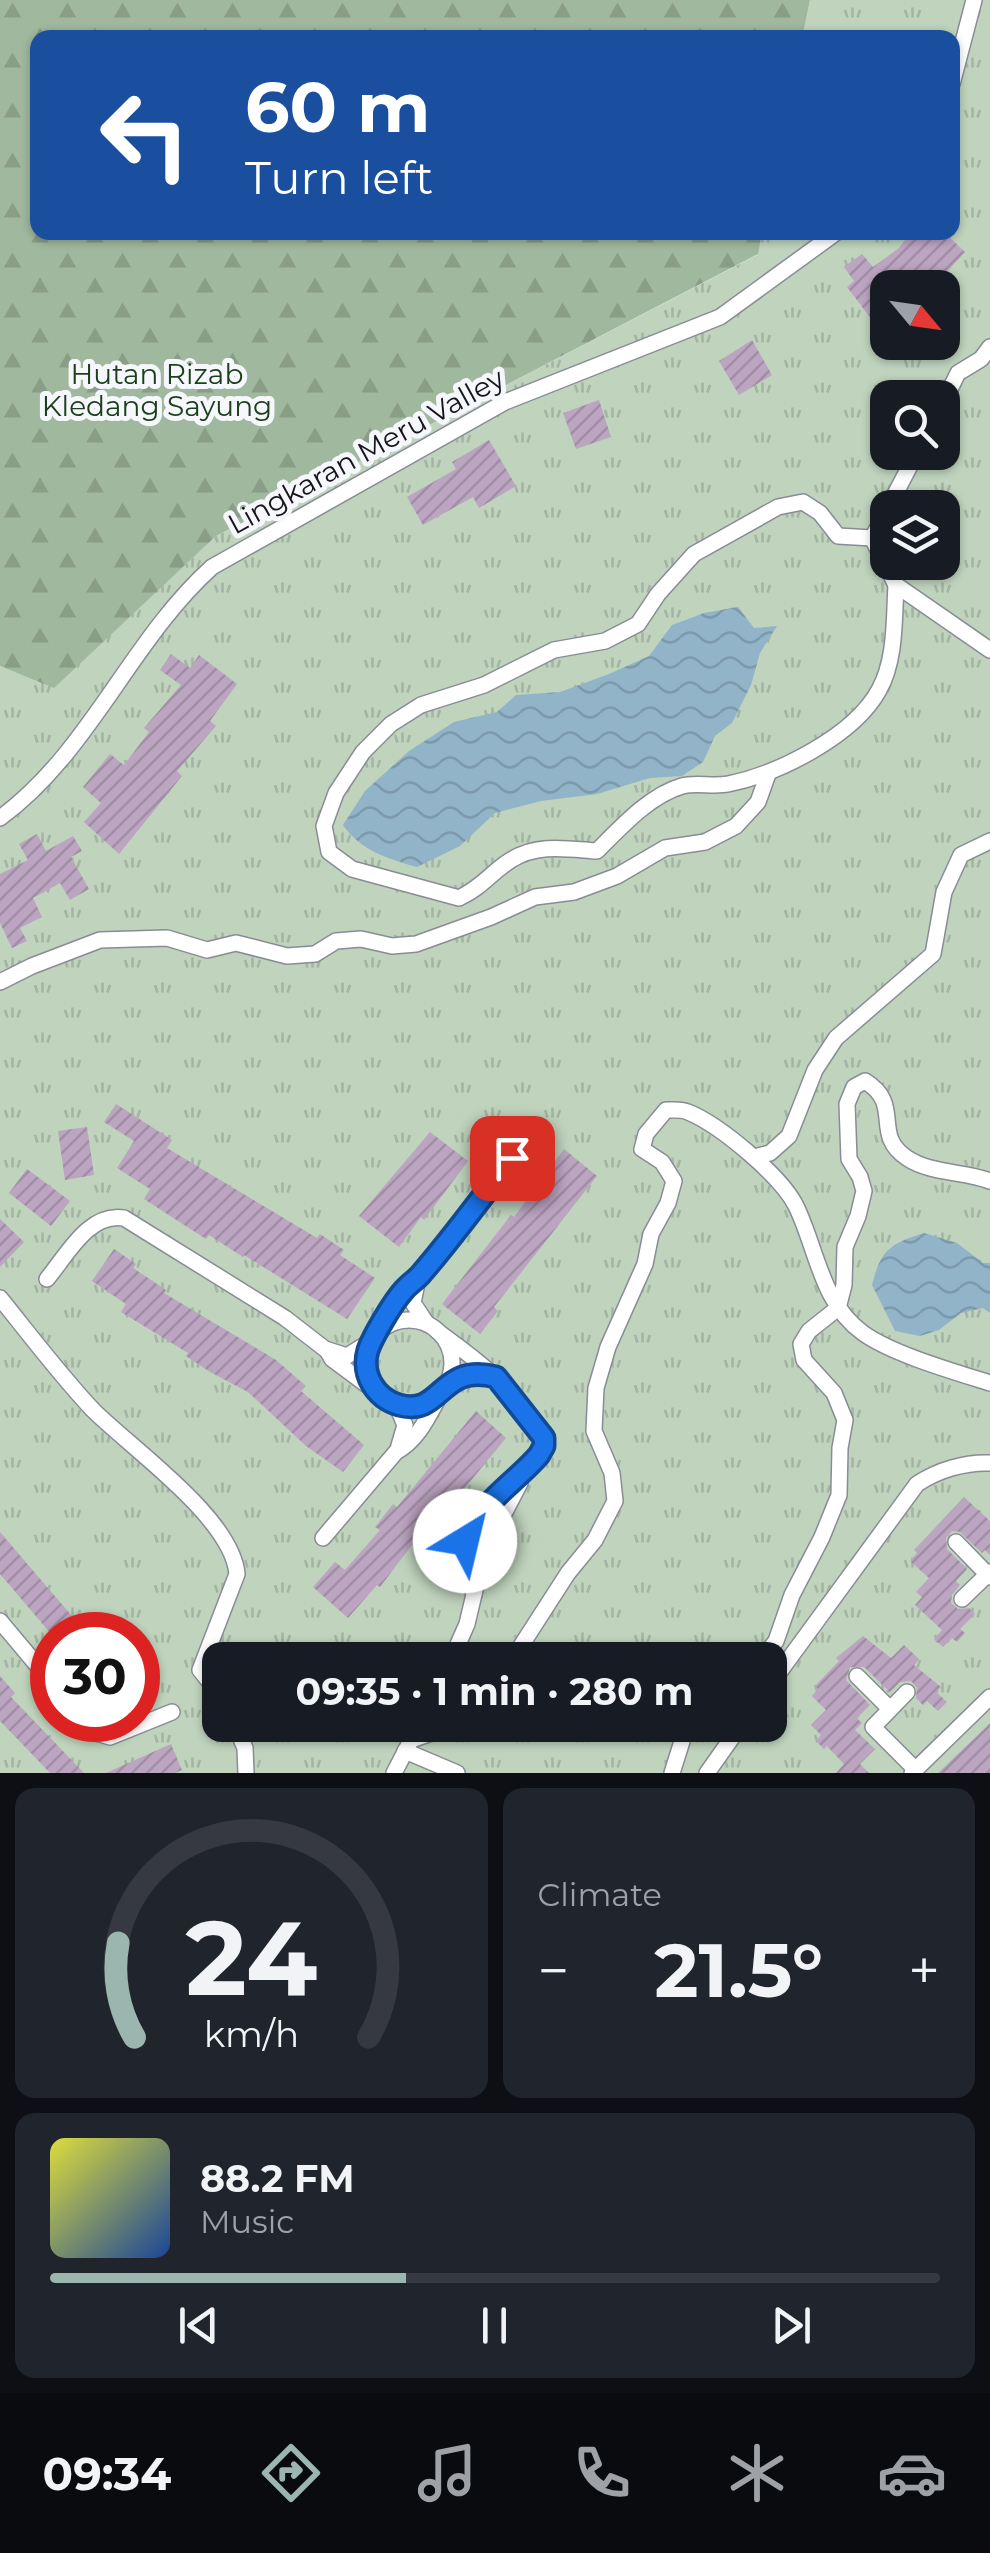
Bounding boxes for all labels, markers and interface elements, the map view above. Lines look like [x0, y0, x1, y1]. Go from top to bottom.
text: 60 m [245, 64, 430, 150]
icon: left [80, 70, 210, 200]
text: Turn left [245, 150, 433, 205]
north arrow [870, 270, 960, 360]
map controls [870, 270, 960, 580]
park label: Hutan Rizab Kledang Sayung [42, 357, 272, 423]
street label: Lingkaran Meru Valley [222, 360, 511, 541]
button: search [870, 380, 960, 470]
button: layers [870, 490, 960, 580]
pin [470, 1116, 555, 1201]
icon: arrive [485, 1131, 540, 1186]
position arrow [413, 1489, 517, 1593]
speed limit sign: 30 [30, 1612, 160, 1742]
text: 09:35 · 1 min · 280 m [296, 1668, 693, 1715]
text: Climate [538, 1875, 662, 1914]
text: 24 [185, 1894, 317, 2021]
text: 21.5° [654, 1924, 823, 2016]
text: − [538, 1937, 569, 2004]
text: + [908, 1937, 940, 2004]
text: km/h [204, 2012, 299, 2056]
text: 88.2 FM [200, 2155, 355, 2202]
text: Music [200, 2202, 294, 2241]
icon: previous [171, 2298, 226, 2353]
icon: pause [467, 2298, 522, 2353]
icon: next [764, 2298, 819, 2353]
icon: directions [256, 2438, 326, 2508]
icon: music [412, 2438, 482, 2508]
icon: phone [567, 2438, 637, 2508]
icon: climate [722, 2438, 792, 2508]
icon: car [877, 2438, 947, 2508]
text: 09:34 [43, 2446, 171, 2501]

